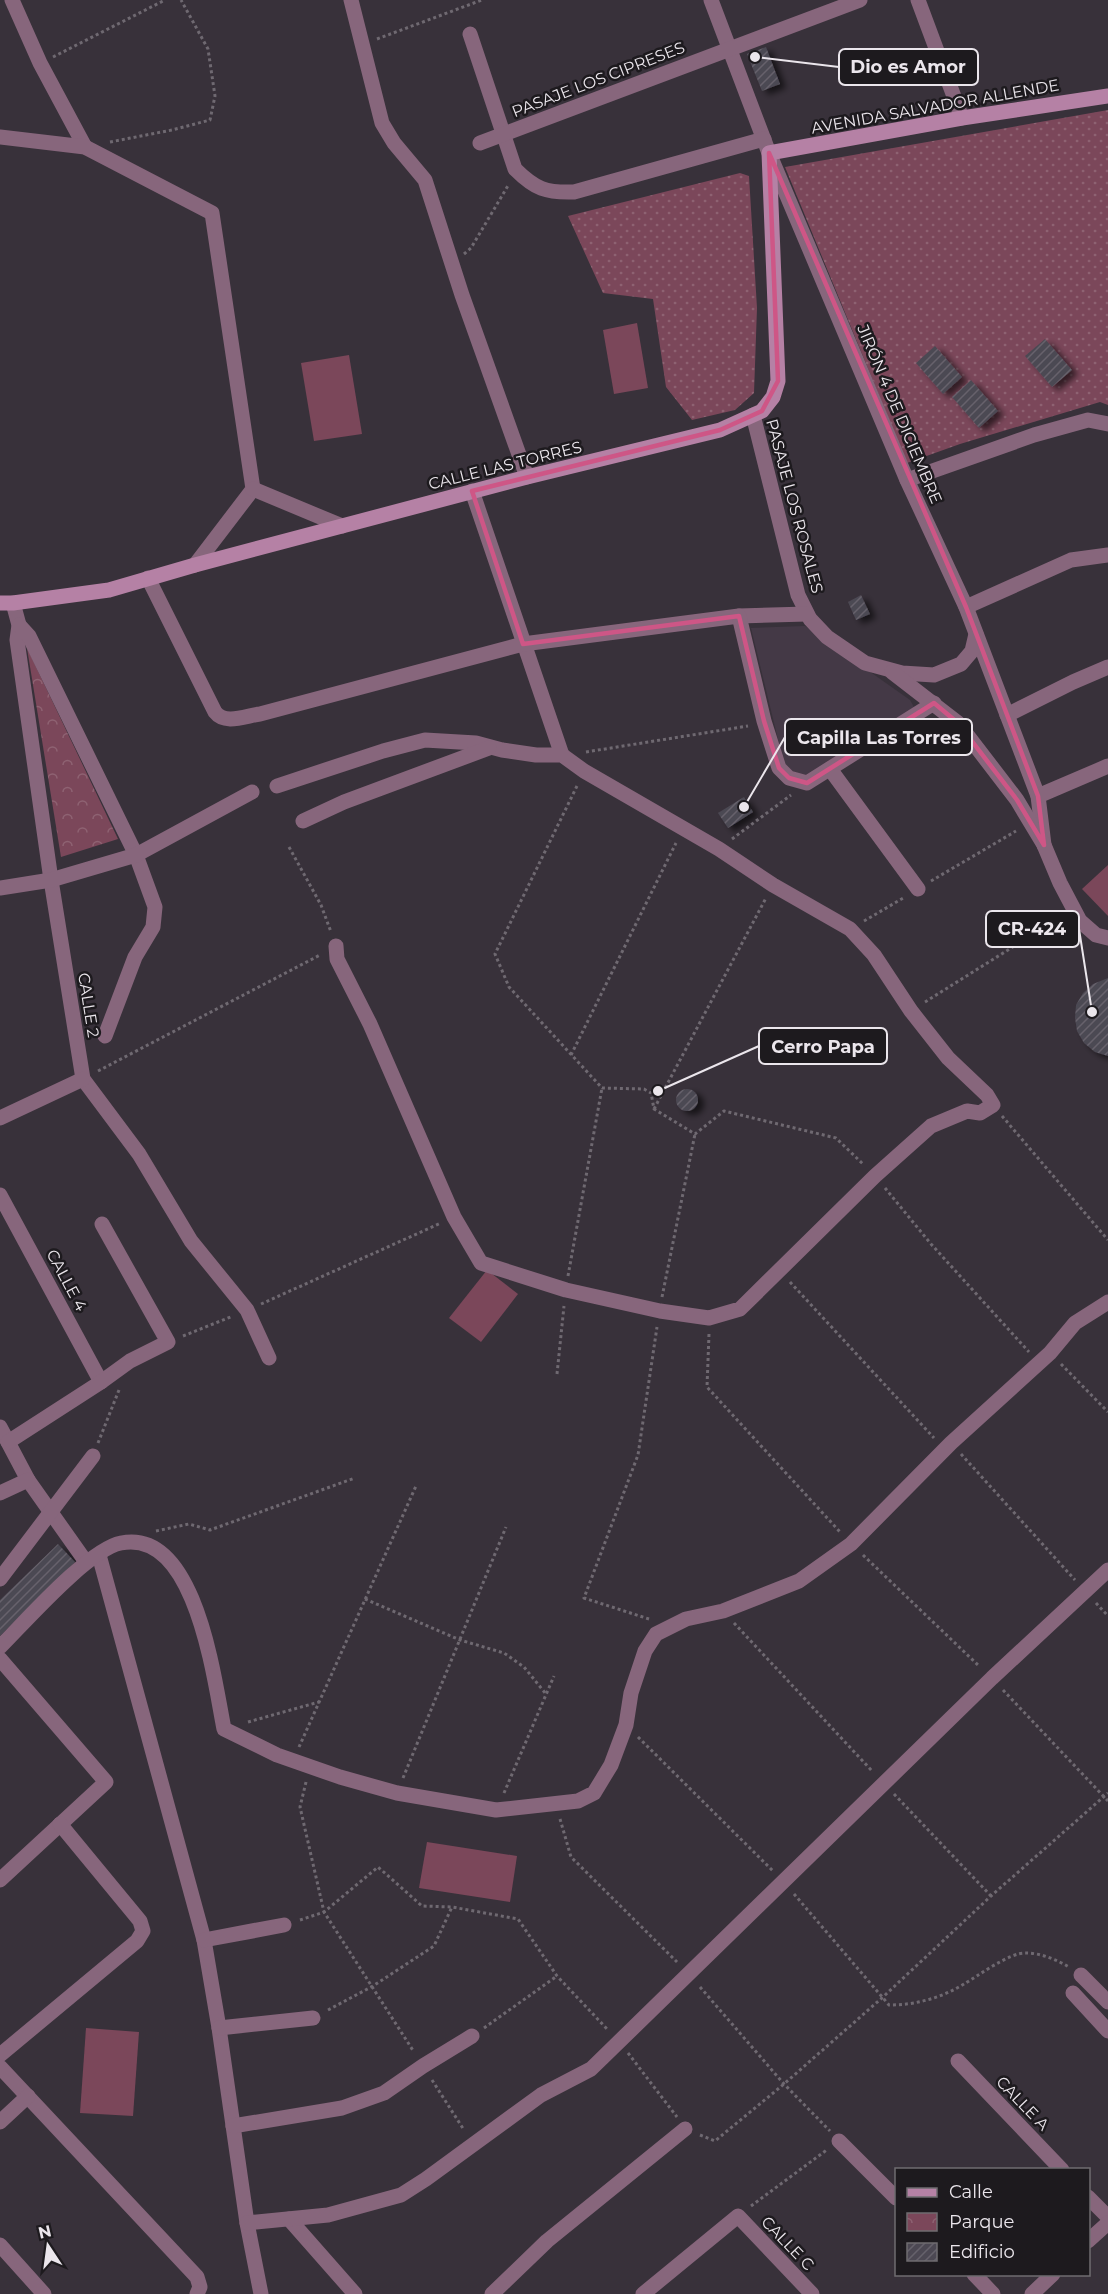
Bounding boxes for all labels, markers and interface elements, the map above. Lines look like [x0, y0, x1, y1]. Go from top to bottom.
street label: PASAJE LOS CIPRESES [509, 38, 687, 121]
callout: Dio es Amor [839, 49, 978, 85]
text: Dio es Amor [850, 56, 966, 78]
street label: AVENIDA SALVADOR ALLENDE [810, 75, 1061, 138]
street label: JIRÓN 4 DE DICIEMBRE [853, 321, 946, 506]
street label: PASAJE LOS ROSALES [762, 417, 827, 595]
street label: CALLE LAS TORRES [426, 437, 584, 494]
callout: Capilla Las Torres [785, 719, 972, 755]
text: Capilla Las Torres [797, 727, 961, 749]
callout: CR-424 [986, 911, 1079, 947]
text: CR-424 [998, 918, 1067, 940]
street label: CALLE 2 [74, 971, 103, 1039]
callout: Cerro Papa [759, 1028, 887, 1064]
text: Cerro Papa [771, 1036, 875, 1058]
street label: CALLE 4 [42, 1246, 91, 1315]
street label: CALLE A [992, 2072, 1053, 2135]
legend [895, 2168, 1090, 2276]
text: Calle [949, 2181, 993, 2203]
text: Parque [949, 2211, 1015, 2233]
street label: CALLE C [757, 2212, 818, 2274]
north arrow [18, 2216, 78, 2276]
text: N [36, 2221, 53, 2243]
text: Edificio [949, 2241, 1015, 2263]

